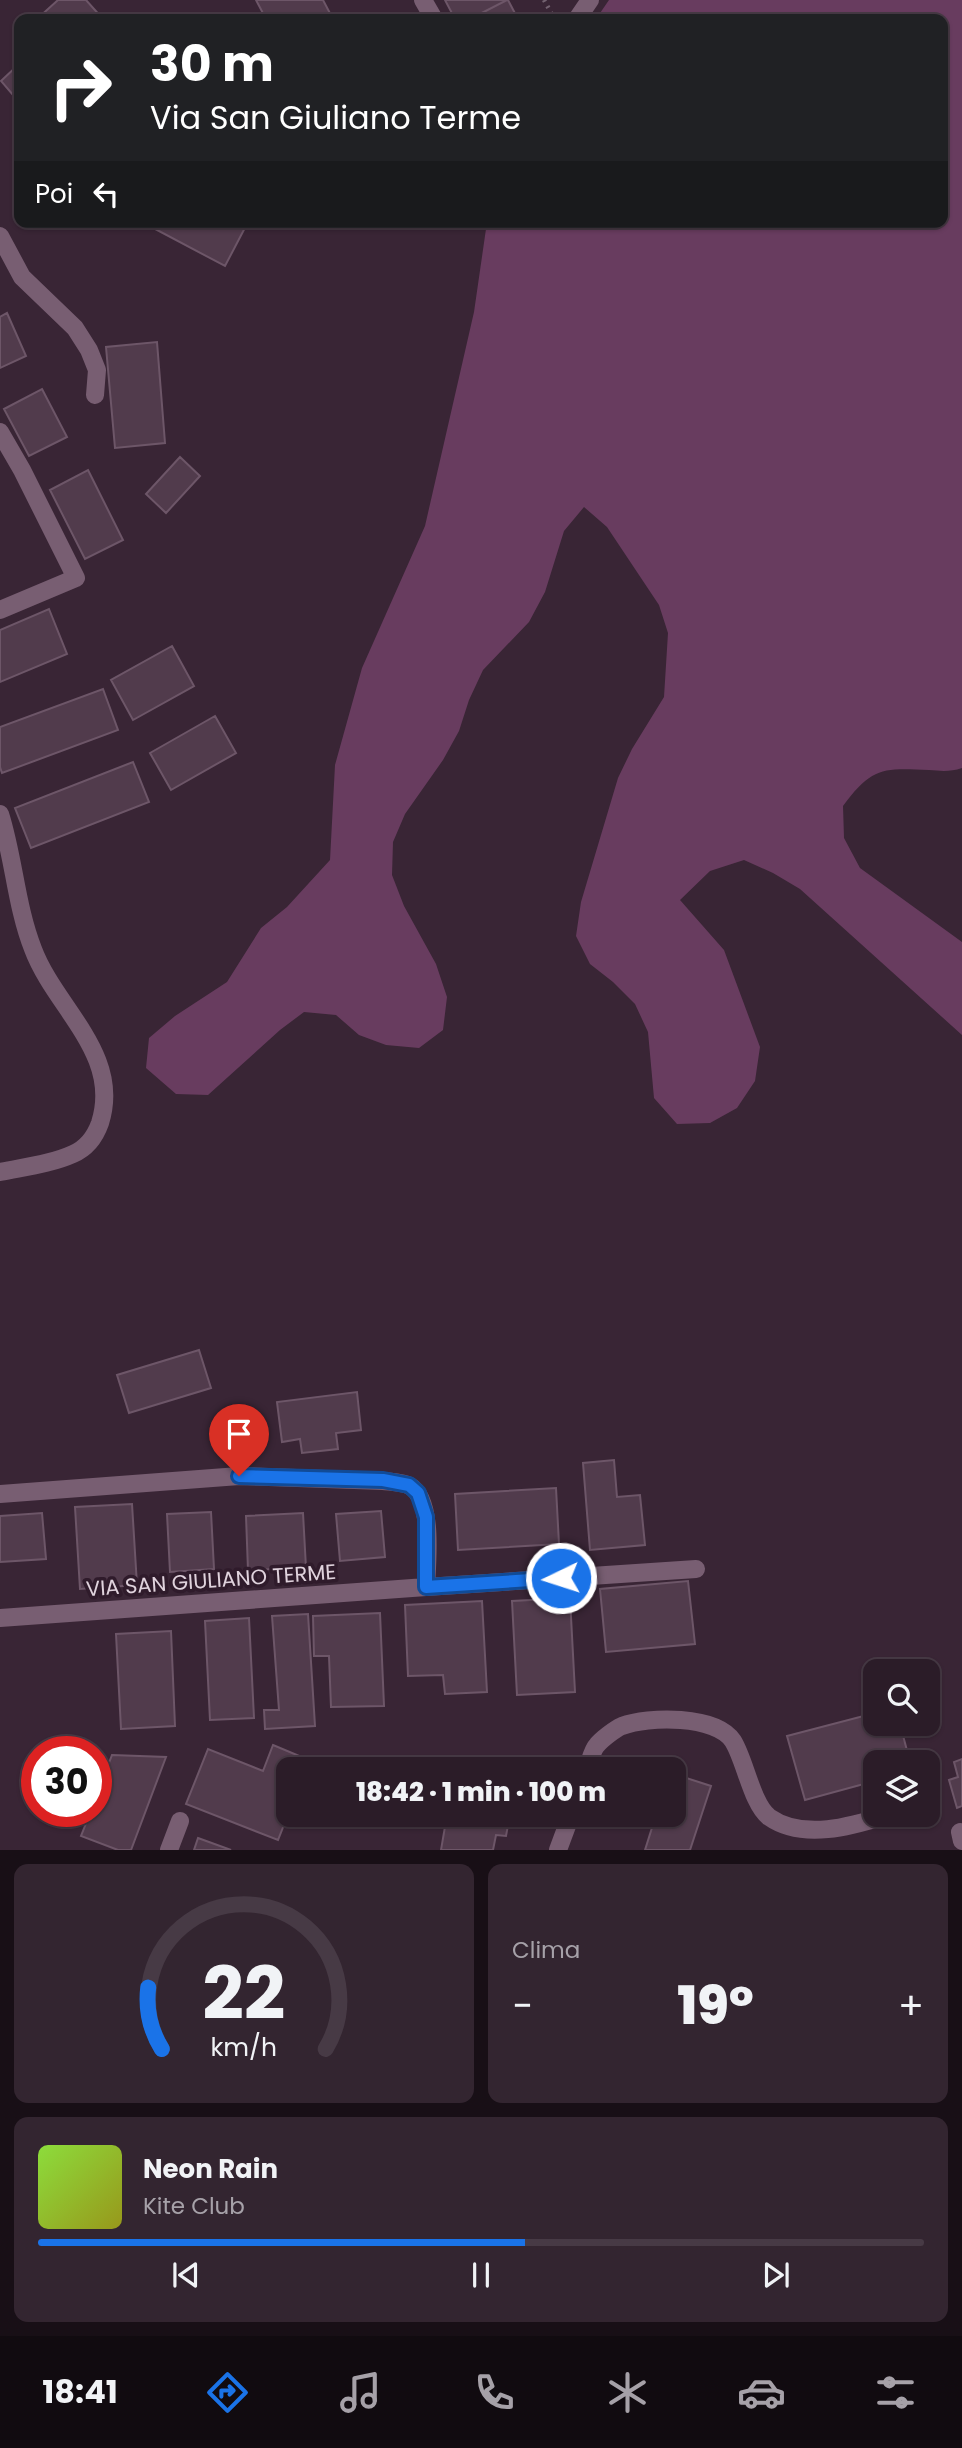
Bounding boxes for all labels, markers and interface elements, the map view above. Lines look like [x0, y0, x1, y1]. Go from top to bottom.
text: 30 m [150, 30, 274, 98]
icon: right [35, 42, 126, 133]
text: Via San Giuliano Terme [150, 95, 521, 140]
icon: left [87, 175, 125, 213]
text: Poi [35, 176, 73, 212]
pin [209, 1404, 269, 1476]
icon: arrive [220, 1415, 258, 1453]
position arrow [524, 1541, 598, 1615]
street label: VIA SAN GIULIANO TERME [85, 1557, 337, 1603]
map controls [863, 1659, 940, 1827]
button: search [863, 1659, 940, 1736]
speed limit sign: 30 [21, 1736, 112, 1827]
button: layers [863, 1750, 940, 1827]
text: 18:42 · 1 min · 100 m [356, 1774, 606, 1810]
text: Clima [512, 1934, 580, 1966]
text: 22 [202, 1944, 286, 2045]
text: 19° [677, 1969, 754, 2042]
text: − [512, 1979, 533, 2032]
text: + [898, 1979, 924, 2032]
text: km/h [211, 2030, 277, 2065]
text: Neon Rain [143, 2151, 278, 2187]
text: Kite Club [143, 2190, 245, 2222]
icon: previous [167, 2256, 205, 2294]
icon: pause [462, 2256, 500, 2294]
icon: next [757, 2256, 795, 2294]
icon: directions [203, 2368, 252, 2417]
icon: music [336, 2368, 385, 2417]
icon: phone [470, 2368, 519, 2417]
icon: climate [603, 2368, 652, 2417]
icon: car [737, 2368, 786, 2417]
icon: filters [871, 2368, 920, 2417]
text: 18:41 [42, 2369, 118, 2414]

